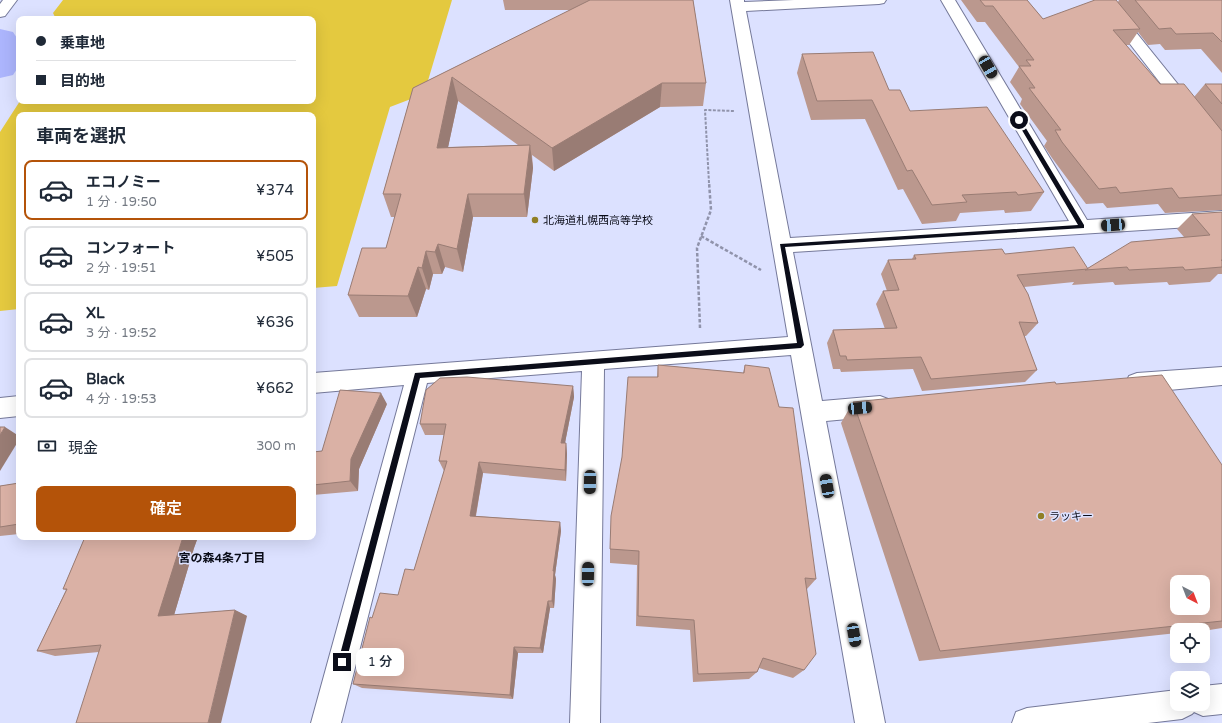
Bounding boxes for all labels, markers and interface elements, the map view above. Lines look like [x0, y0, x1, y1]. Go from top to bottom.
text: 乗車地 [60, 34, 105, 52]
car [977, 54, 999, 80]
text: 目的地 [60, 72, 105, 90]
route start [1010, 111, 1028, 129]
text: 車両を選択 [36, 125, 126, 147]
icon: car [38, 172, 74, 208]
text: エコノミー [86, 173, 161, 191]
text: ¥374 [256, 181, 294, 199]
text: 1 分 · 19:50 [86, 194, 157, 210]
place label: 北海道札幌西高等学校 [543, 214, 653, 227]
marker: 北海道札幌西高等学校 [530, 215, 540, 225]
car [1101, 218, 1125, 232]
icon: car [38, 238, 74, 274]
text: コンフォート [86, 239, 176, 257]
text: ¥505 [256, 247, 294, 265]
text: 2 分 · 19:51 [86, 260, 157, 276]
icon: car [38, 304, 74, 340]
text: XL [86, 304, 105, 322]
text: ¥636 [256, 313, 294, 331]
text: 3 分 · 19:52 [86, 325, 157, 341]
icon: car [38, 370, 74, 406]
text: Black [86, 370, 125, 388]
text: ¥662 [256, 379, 294, 397]
text: 4 分 · 19:53 [86, 391, 157, 407]
car [848, 401, 872, 415]
icon: cash [36, 435, 58, 457]
text: 300 m [256, 438, 296, 454]
text: 現金 [68, 439, 98, 457]
car [584, 470, 596, 494]
car [819, 473, 835, 499]
button: 確定 [36, 486, 296, 532]
place label: ラッキー [1049, 510, 1093, 523]
marker: ラッキー [1036, 511, 1046, 521]
district label: 宮の森4条7丁目 [178, 551, 266, 565]
car [582, 562, 594, 586]
north arrow [1170, 575, 1210, 615]
map controls [1170, 575, 1210, 711]
car [846, 622, 862, 648]
button: locate [1170, 623, 1210, 663]
callout: 1 分 [356, 648, 404, 676]
route end [333, 653, 351, 671]
text: 1 分 [368, 654, 392, 670]
button: layers [1170, 671, 1210, 711]

